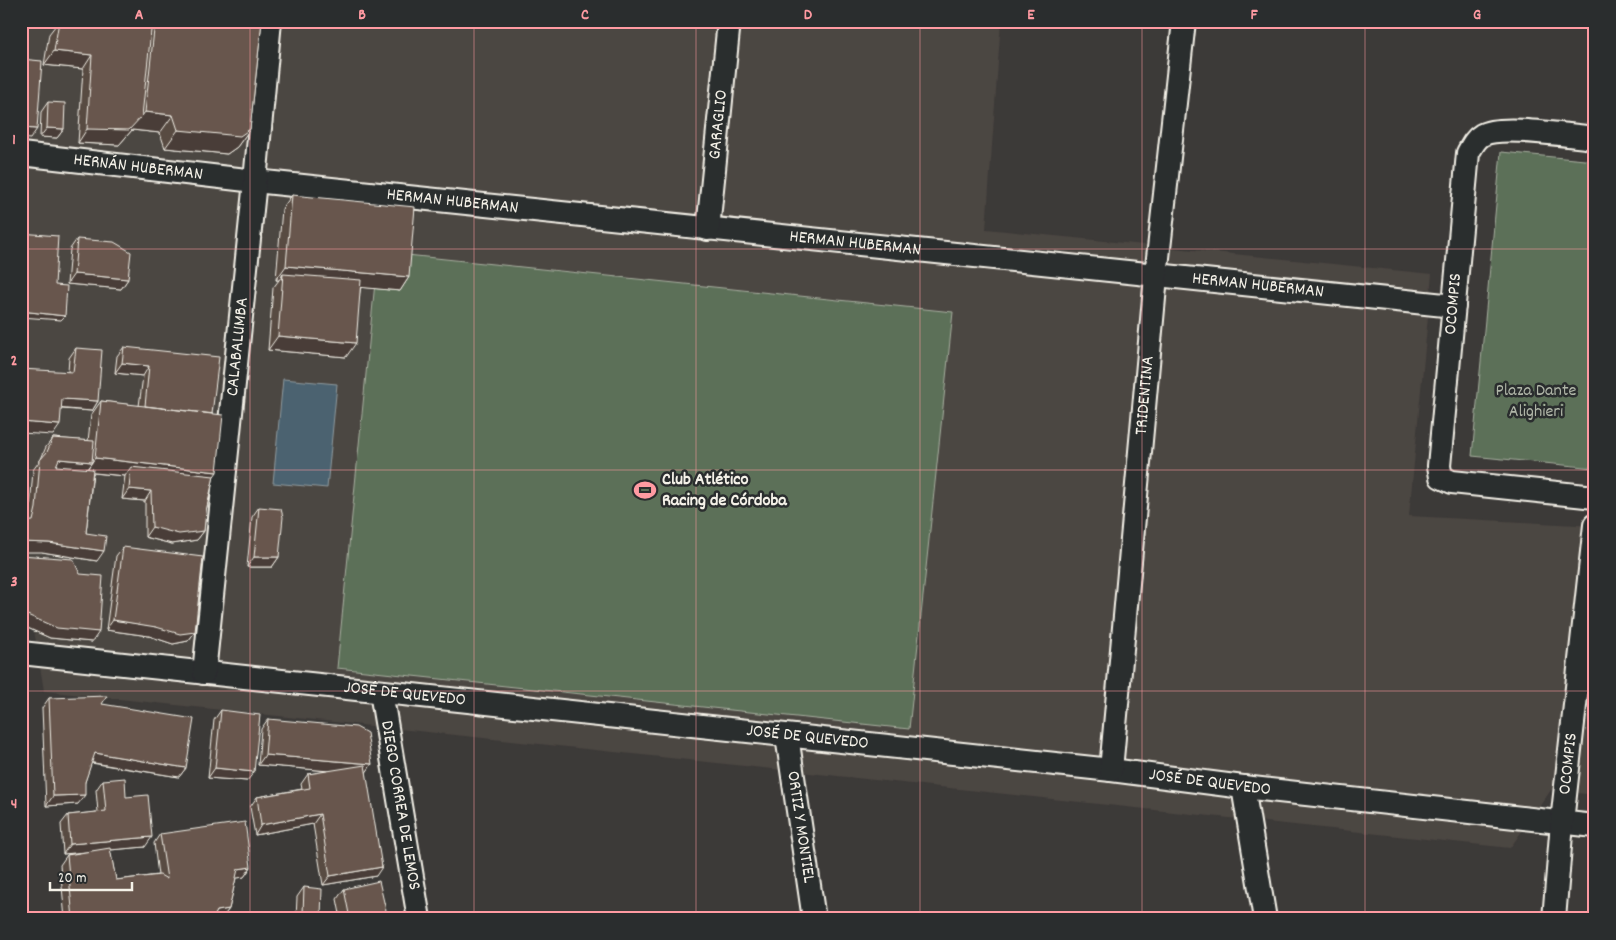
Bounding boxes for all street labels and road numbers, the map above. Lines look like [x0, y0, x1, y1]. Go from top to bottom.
street label: GARAGLIO [703, 88, 734, 161]
street label: HERNÁN HUBERMAN [72, 148, 204, 187]
street label: HERMAN HUBERMAN [385, 182, 519, 221]
street label: HERMAN HUBERMAN [788, 224, 922, 263]
street label: HERMAN HUBERMAN [1191, 266, 1325, 305]
street label: OCOMPIS [1439, 272, 1469, 336]
street label: CALABALUMBA [220, 296, 255, 397]
street label: TRIDENTINA [1129, 355, 1161, 436]
street label: JOSÉ DE QUEVEDO [342, 675, 467, 713]
street label: JOSÉ DE QUEVEDO [745, 718, 870, 756]
street label: DIEGO CORREA DE LEMOS [373, 719, 426, 892]
street label: OCOMPIS [1553, 732, 1584, 796]
street label: JOSÉ DE QUEVEDO [1147, 763, 1272, 803]
street label: ORTIZ Y MONTIEL [780, 769, 821, 885]

